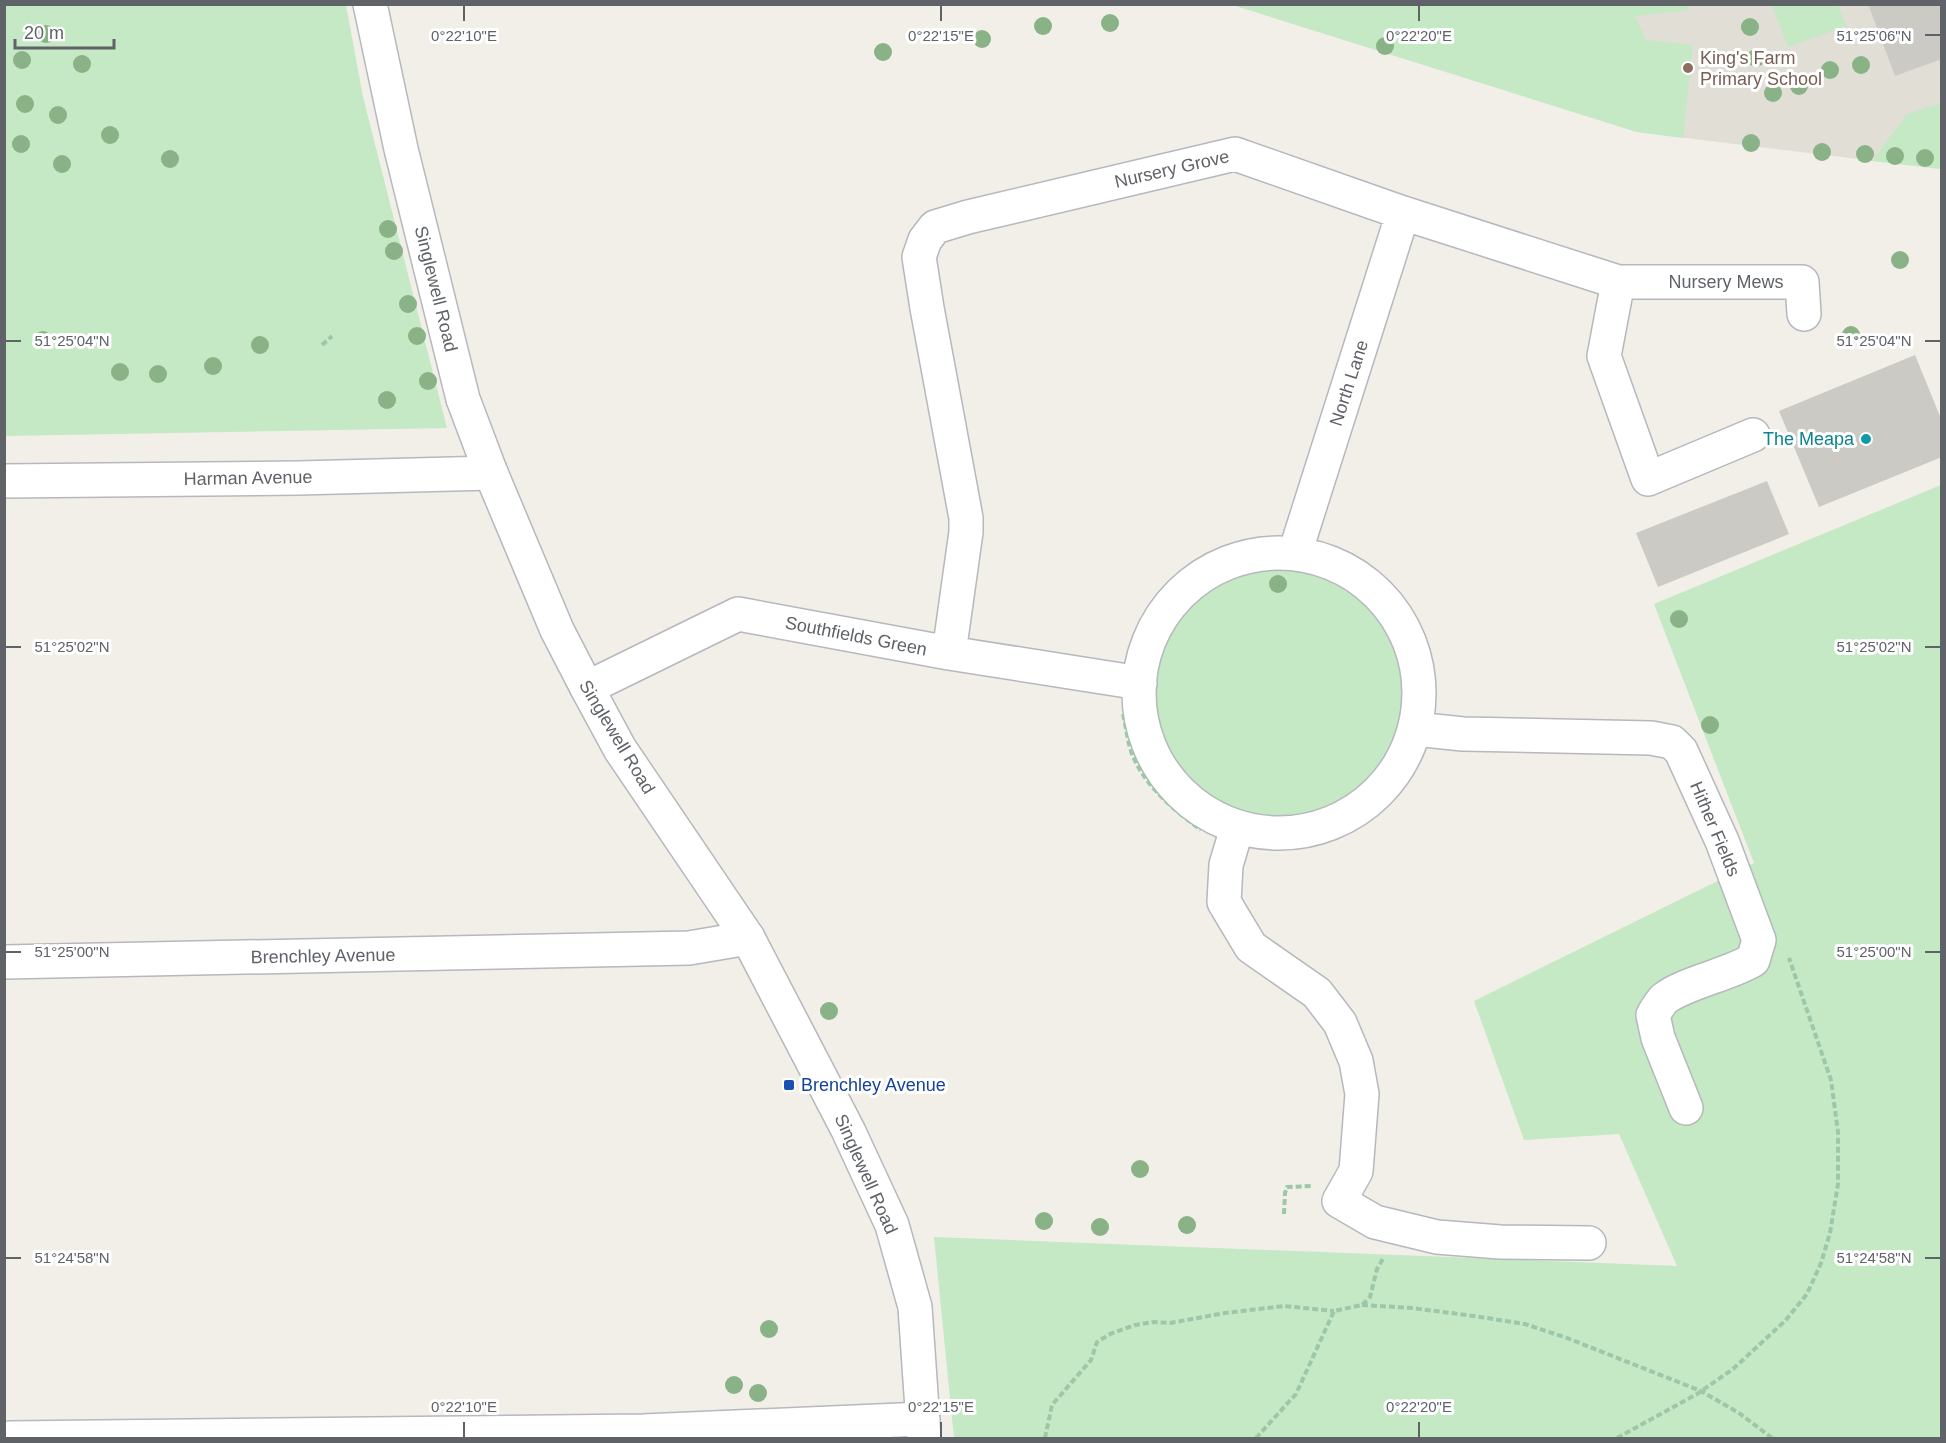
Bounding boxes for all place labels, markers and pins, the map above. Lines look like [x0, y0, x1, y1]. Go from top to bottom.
place label: King's Farm Primary School [1700, 48, 1822, 89]
marker: King's Farm Primary School [1681, 61, 1695, 75]
place label: The Meapa [1763, 429, 1855, 449]
marker: The Meapa [1859, 432, 1873, 446]
place label: Brenchley Avenue [801, 1075, 946, 1095]
marker: Brenchley Avenue [782, 1078, 796, 1092]

